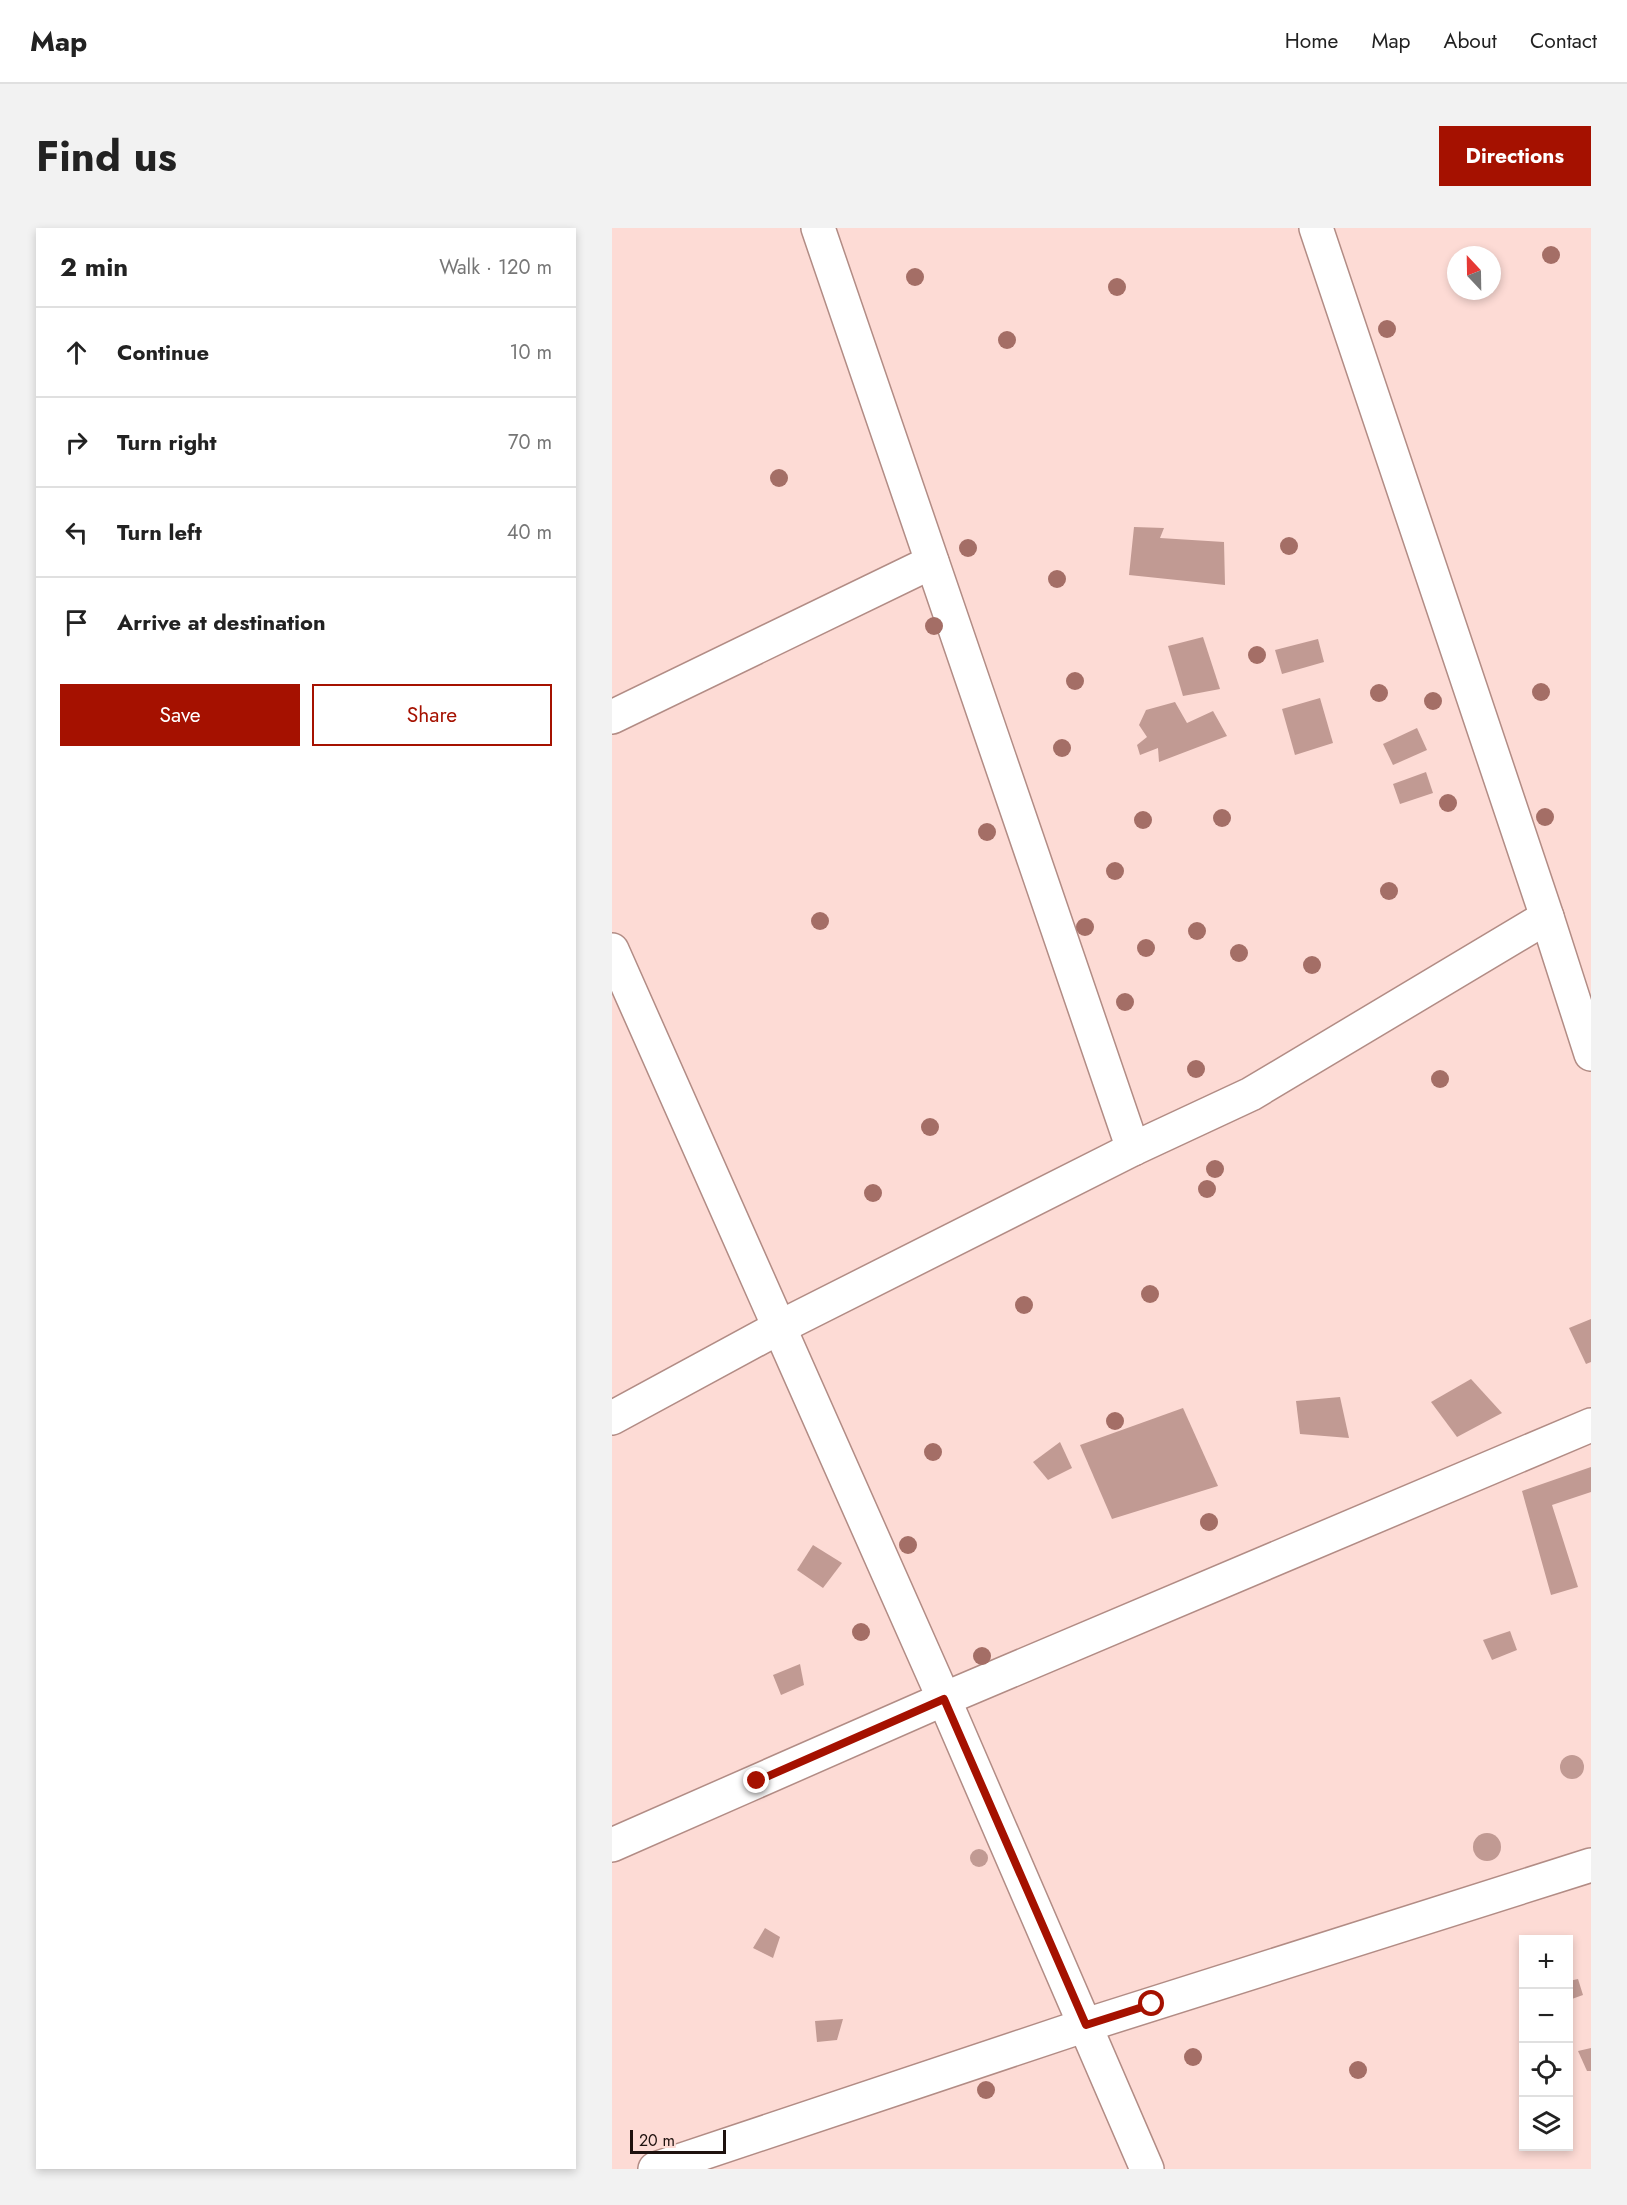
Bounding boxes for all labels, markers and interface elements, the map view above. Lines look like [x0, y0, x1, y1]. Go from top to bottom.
text: Map [30, 21, 87, 62]
text: Home [1285, 26, 1338, 56]
text: Map [1371, 26, 1411, 56]
text: About [1444, 26, 1497, 56]
text: Contact [1530, 26, 1597, 56]
text: Find us [36, 126, 177, 187]
button: Directions [1439, 126, 1591, 186]
north arrow [1447, 246, 1501, 300]
text: 2 min [60, 248, 128, 286]
text: Walk · 120 m [439, 253, 552, 282]
icon: ahead [60, 336, 93, 369]
text: Continue [117, 336, 209, 368]
text: 10 m [509, 338, 552, 367]
icon: right [60, 426, 93, 459]
text: Turn right [117, 426, 217, 458]
text: 70 m [508, 428, 552, 457]
icon: left [60, 516, 93, 549]
text: Turn left [117, 516, 202, 548]
text: 40 m [507, 518, 552, 547]
icon: arrive [60, 606, 93, 639]
text: Arrive at destination [117, 606, 326, 638]
button: Save [60, 684, 300, 746]
button: Share [312, 684, 552, 746]
route end [743, 1767, 769, 1793]
map controls [1519, 1935, 1573, 2151]
button: + [1519, 1935, 1573, 1989]
button: − [1519, 1989, 1573, 2043]
route start [1138, 1990, 1164, 2016]
button: locate [1519, 2043, 1573, 2097]
button: layers [1519, 2097, 1573, 2151]
scale bar [630, 2127, 726, 2154]
text: 20 m [639, 2129, 675, 2152]

